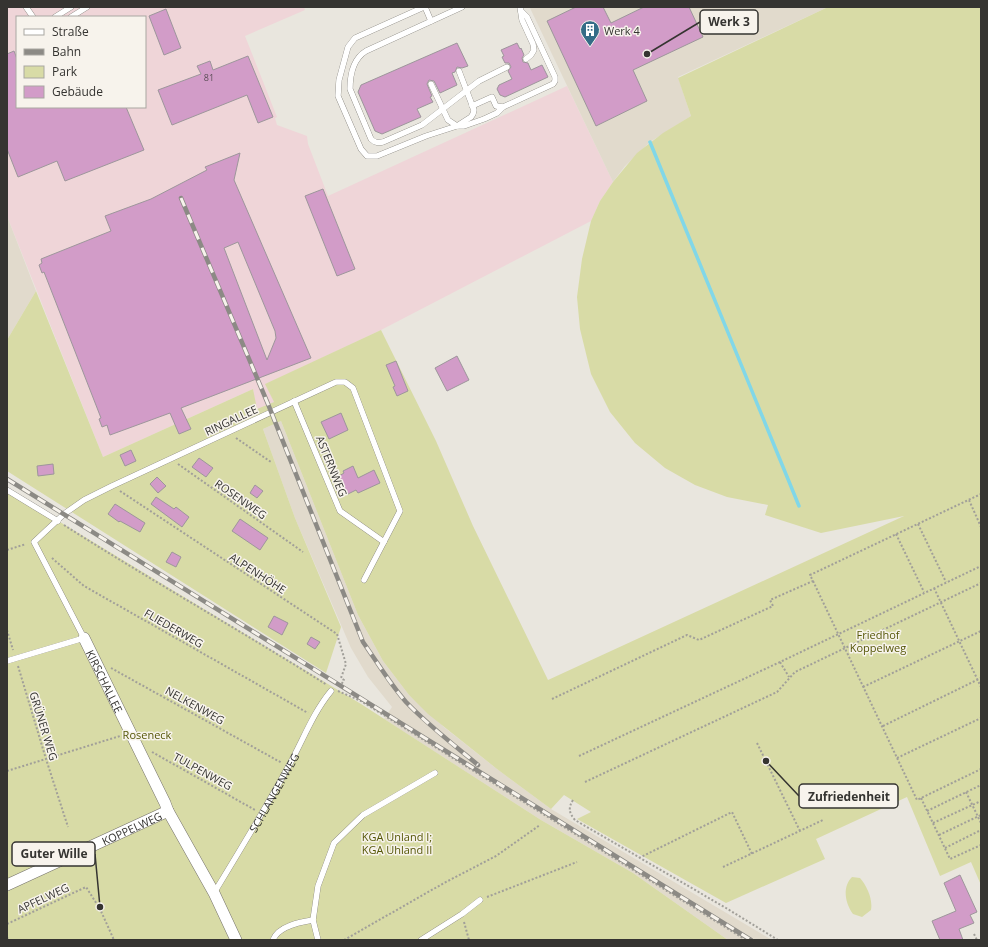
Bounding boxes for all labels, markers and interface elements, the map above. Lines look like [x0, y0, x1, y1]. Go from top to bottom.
callout: Werk 3 [700, 10, 758, 34]
text: Werk 3 [708, 13, 750, 30]
legend [16, 16, 146, 108]
building icon: Werk 4 [579, 19, 601, 47]
text: Straße [52, 23, 89, 40]
place label: Werk 4 [604, 23, 640, 38]
text: Bahn [52, 43, 81, 60]
text: Park [52, 63, 78, 80]
house number: 81 [204, 71, 214, 84]
text: Gebäude [52, 83, 103, 100]
street label: RINGALLEE [202, 401, 260, 439]
street label: ASTERNWEG [313, 433, 351, 499]
street label: ROSENWEG [212, 476, 270, 522]
street label: ALPENHÖHE [227, 549, 289, 597]
street label: FLIEDERWEG [142, 605, 206, 651]
park label: Friedhof Koppelweg [850, 627, 906, 655]
street label: KIRSCHALLEE [83, 647, 127, 715]
street label: NELKENWEG [163, 683, 227, 727]
street label: GRÜNER WEG [26, 690, 62, 762]
park label: Roseneck [123, 727, 172, 742]
street label: TULPENWEG [171, 749, 235, 793]
street label: SCHLANGENWEG [245, 750, 302, 835]
callout: Zufriedenheit [799, 784, 898, 808]
text: Zufriedenheit [808, 788, 890, 805]
street label: KOPPELWEG [99, 807, 164, 848]
park label: KGA Unland I; KGA Uhland II [362, 829, 432, 857]
callout: Guter Wille [12, 842, 95, 866]
text: Guter Wille [20, 845, 88, 862]
street label: APFELWEG [15, 880, 71, 916]

